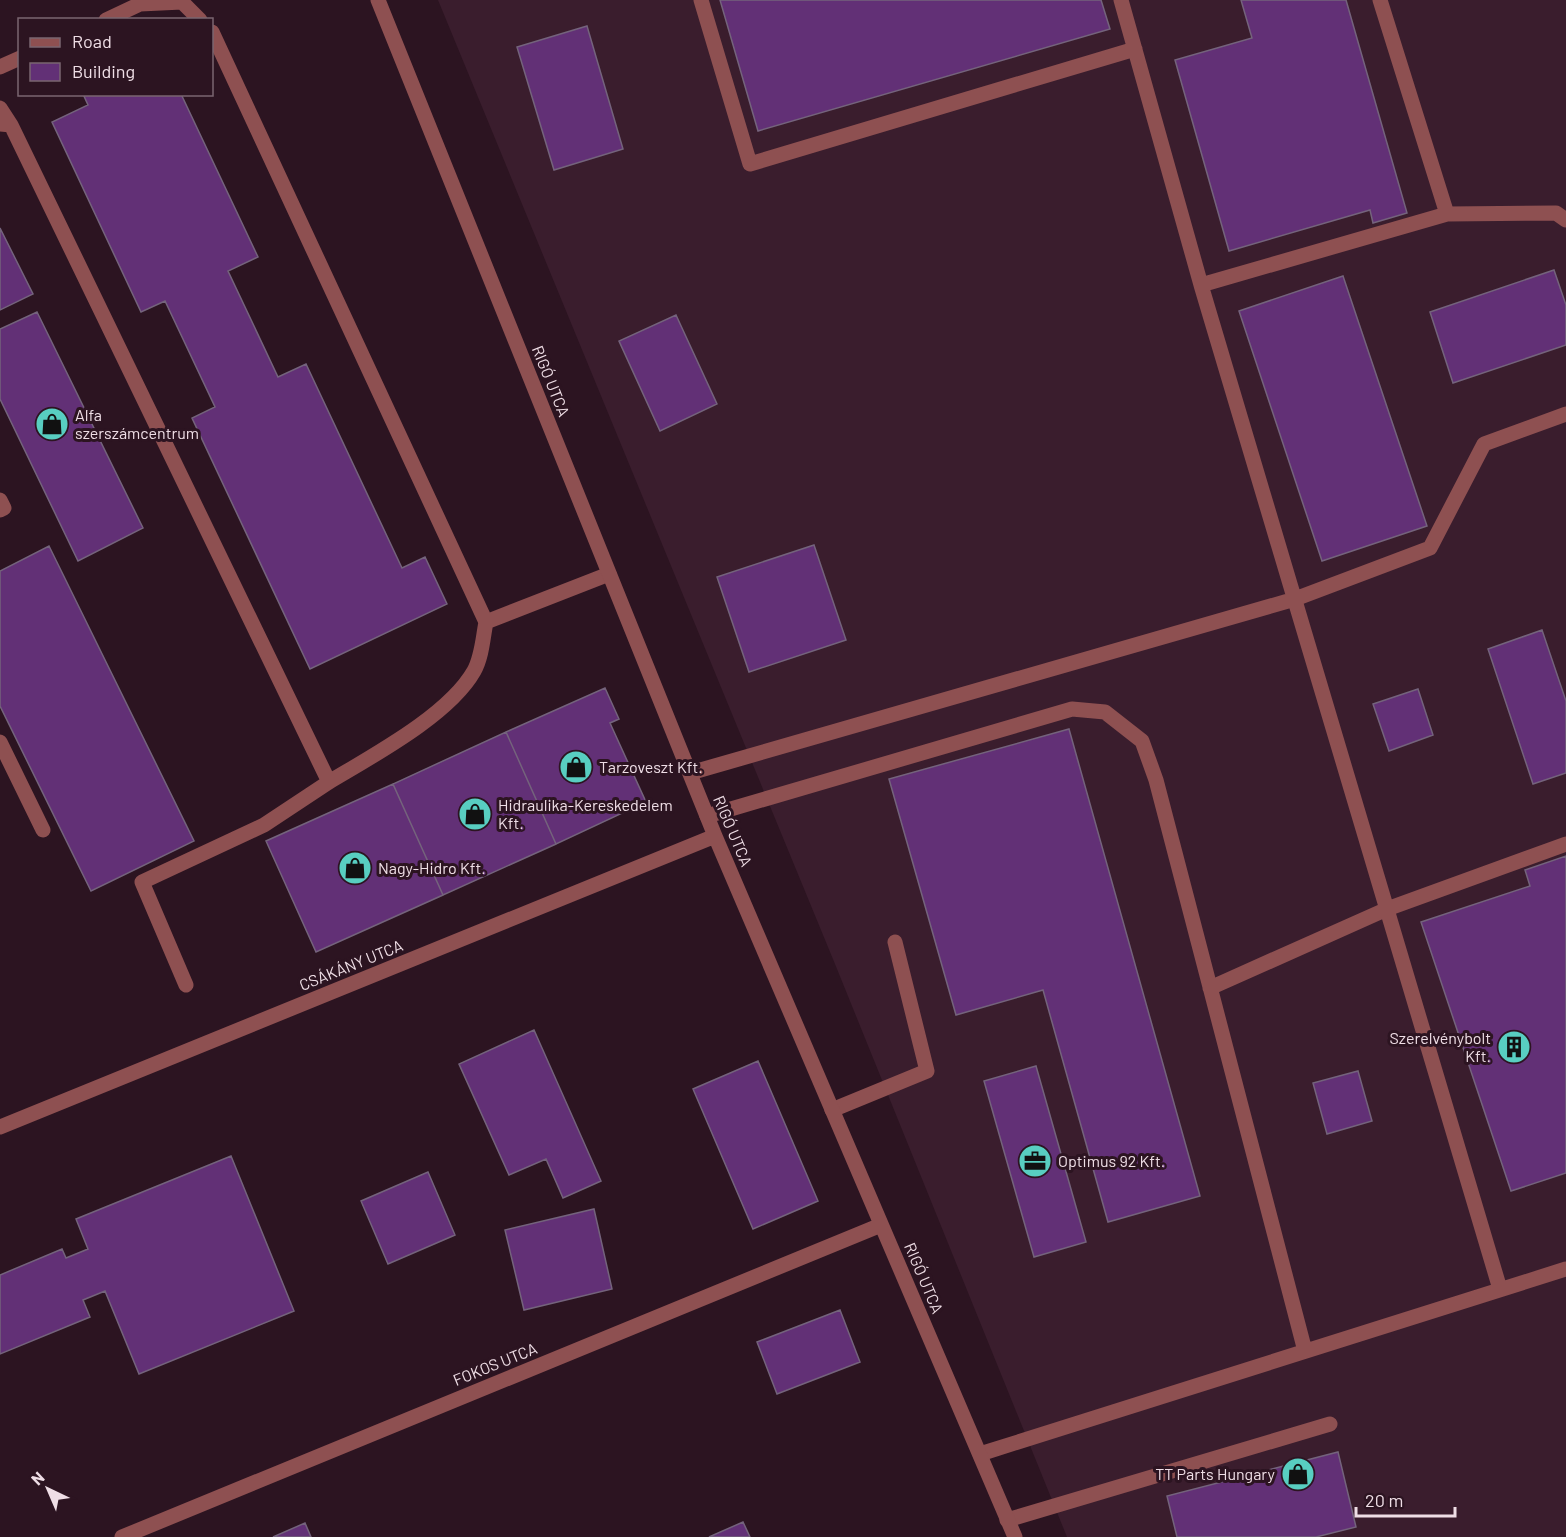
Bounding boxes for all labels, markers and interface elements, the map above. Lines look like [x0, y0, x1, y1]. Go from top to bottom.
legend [18, 18, 213, 96]
text: Road [72, 30, 112, 52]
text: Building [72, 60, 135, 82]
street label: RIGÓ UTCA [529, 342, 574, 419]
place label: Alfa szerszámcentrum [75, 405, 199, 442]
shop icon: Alfa szerszámcentrum [34, 406, 70, 442]
shop icon: Tarzoveszt Kft. [558, 749, 594, 785]
place label: Tarzoveszt Kft. [599, 757, 703, 776]
street label: RIGÓ UTCA [710, 793, 757, 869]
place label: Hidraulika-Kereskedelem Kft. [498, 795, 673, 832]
shop icon: Hidraulika-Kereskedelem Kft. [457, 796, 493, 832]
shop icon: Nagy-Hidro Kft. [337, 850, 373, 886]
place label: Nagy-Hidro Kft. [378, 858, 486, 877]
street label: CSÁKÁNY UTCA [296, 935, 406, 994]
place label: Szerelvénybolt Kft. [1389, 1028, 1491, 1065]
building icon: Szerelvénybolt Kft. [1496, 1029, 1532, 1065]
office icon: Optimus 92 Kft. [1017, 1143, 1053, 1179]
place label: Optimus 92 Kft. [1058, 1151, 1165, 1170]
street label: RIGÓ UTCA [901, 1240, 948, 1316]
street label: FOKOS UTCA [450, 1338, 540, 1389]
shop icon: TT Parts Hungary [1280, 1456, 1316, 1492]
north arrow [18, 1459, 78, 1519]
place label: TT Parts Hungary [1155, 1464, 1276, 1483]
text: N [27, 1467, 48, 1488]
scale bar [1356, 1480, 1455, 1518]
text: 20 m [1365, 1489, 1403, 1511]

